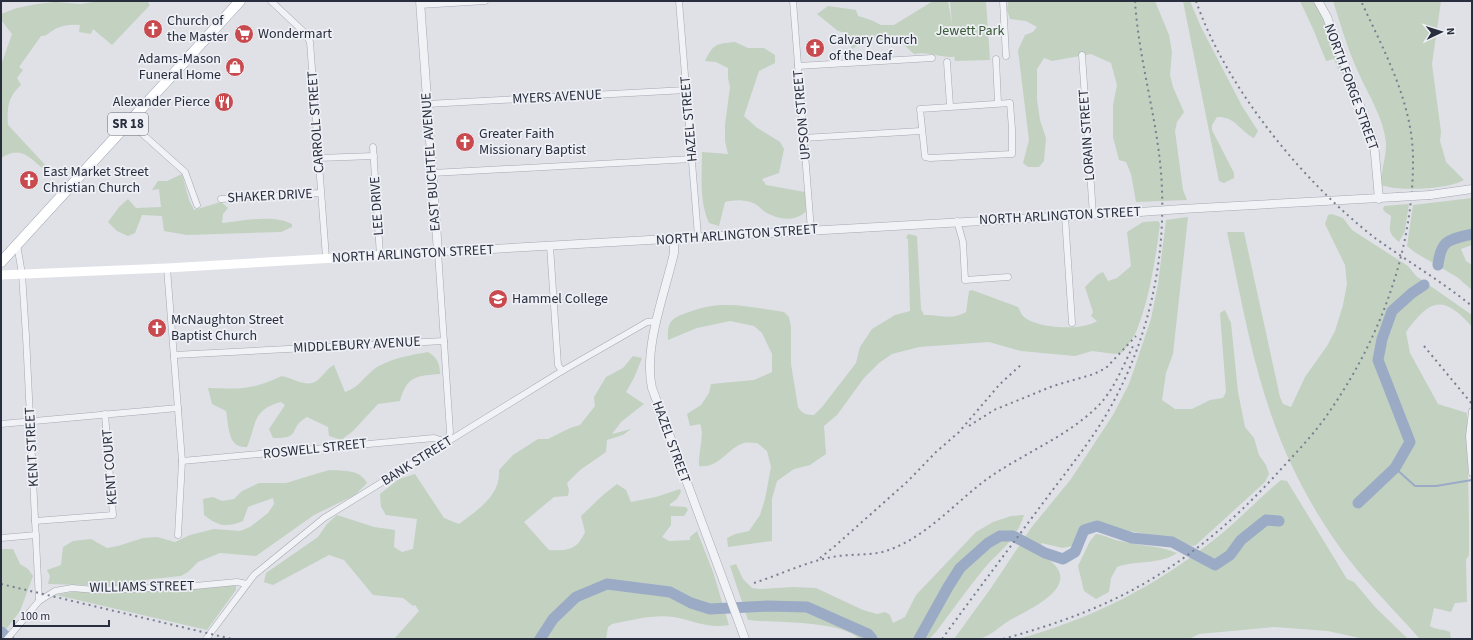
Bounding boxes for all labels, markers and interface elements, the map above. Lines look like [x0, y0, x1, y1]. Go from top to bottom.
place label: Church of the Master [167, 11, 228, 47]
north arrow [1421, 12, 1461, 52]
church icon: Church of the Master [142, 18, 164, 40]
park label: Jewett Park [936, 21, 1004, 41]
street label: NORTH FORGE STREET [1319, 21, 1383, 154]
supermarket icon: Wondermart [233, 23, 255, 45]
place label: Wondermart [258, 24, 332, 44]
text: N [1443, 27, 1458, 36]
place label: Calvary Church of the Deaf [829, 30, 917, 66]
church icon: Calvary Church of the Deaf [804, 37, 826, 59]
place label: Adams-Mason Funeral Home [138, 49, 221, 85]
shop icon: Adams-Mason Funeral Home [224, 56, 246, 78]
street label: UPSON STREET [788, 69, 816, 161]
street label: CARROLL STREET [302, 70, 330, 174]
street label: HAZEL STREET [675, 75, 703, 163]
street label: MYERS AVENUE [512, 85, 602, 109]
street label: LORAIN STREET [1074, 88, 1100, 181]
restaurant icon: Alexander Pierce [213, 91, 235, 113]
place label: Alexander Pierce [113, 92, 210, 112]
street label: EAST BUCHTEL AVENUE [416, 92, 446, 232]
road number: SR 18 [108, 113, 148, 135]
place label: Greater Faith Missionary Baptist [479, 124, 586, 160]
church icon: Greater Faith Missionary Baptist [454, 131, 476, 153]
place label: East Market Street Christian Church [43, 162, 149, 198]
church icon: East Market Street Christian Church [18, 169, 40, 191]
street label: LEE DRIVE [365, 176, 389, 236]
street label: SHAKER DRIVE [227, 184, 313, 208]
street label: NORTH ARLINGTON STREET [978, 202, 1142, 230]
street label: NORTH ARLINGTON STREET [655, 219, 819, 251]
street label: NORTH ARLINGTON STREET [331, 240, 495, 268]
school or university icon: Hammel College [487, 288, 509, 310]
place label: Hammel College [512, 289, 608, 309]
place label: McNaughton Street Baptist Church [171, 310, 284, 346]
church icon: McNaughton Street Baptist Church [146, 317, 168, 339]
street label: MIDDLEBURY AVENUE [293, 332, 421, 358]
street label: HAZEL STREET [647, 398, 695, 486]
street label: KENT STREET [20, 406, 44, 487]
street label: KENT COURT [97, 428, 123, 506]
street label: BANK STREET [377, 431, 457, 491]
street label: ROSWELL STREET [262, 434, 368, 464]
street label: WILLIAMS STREET [89, 576, 195, 598]
scale bar [14, 602, 109, 628]
text: 100 m [20, 608, 50, 625]

